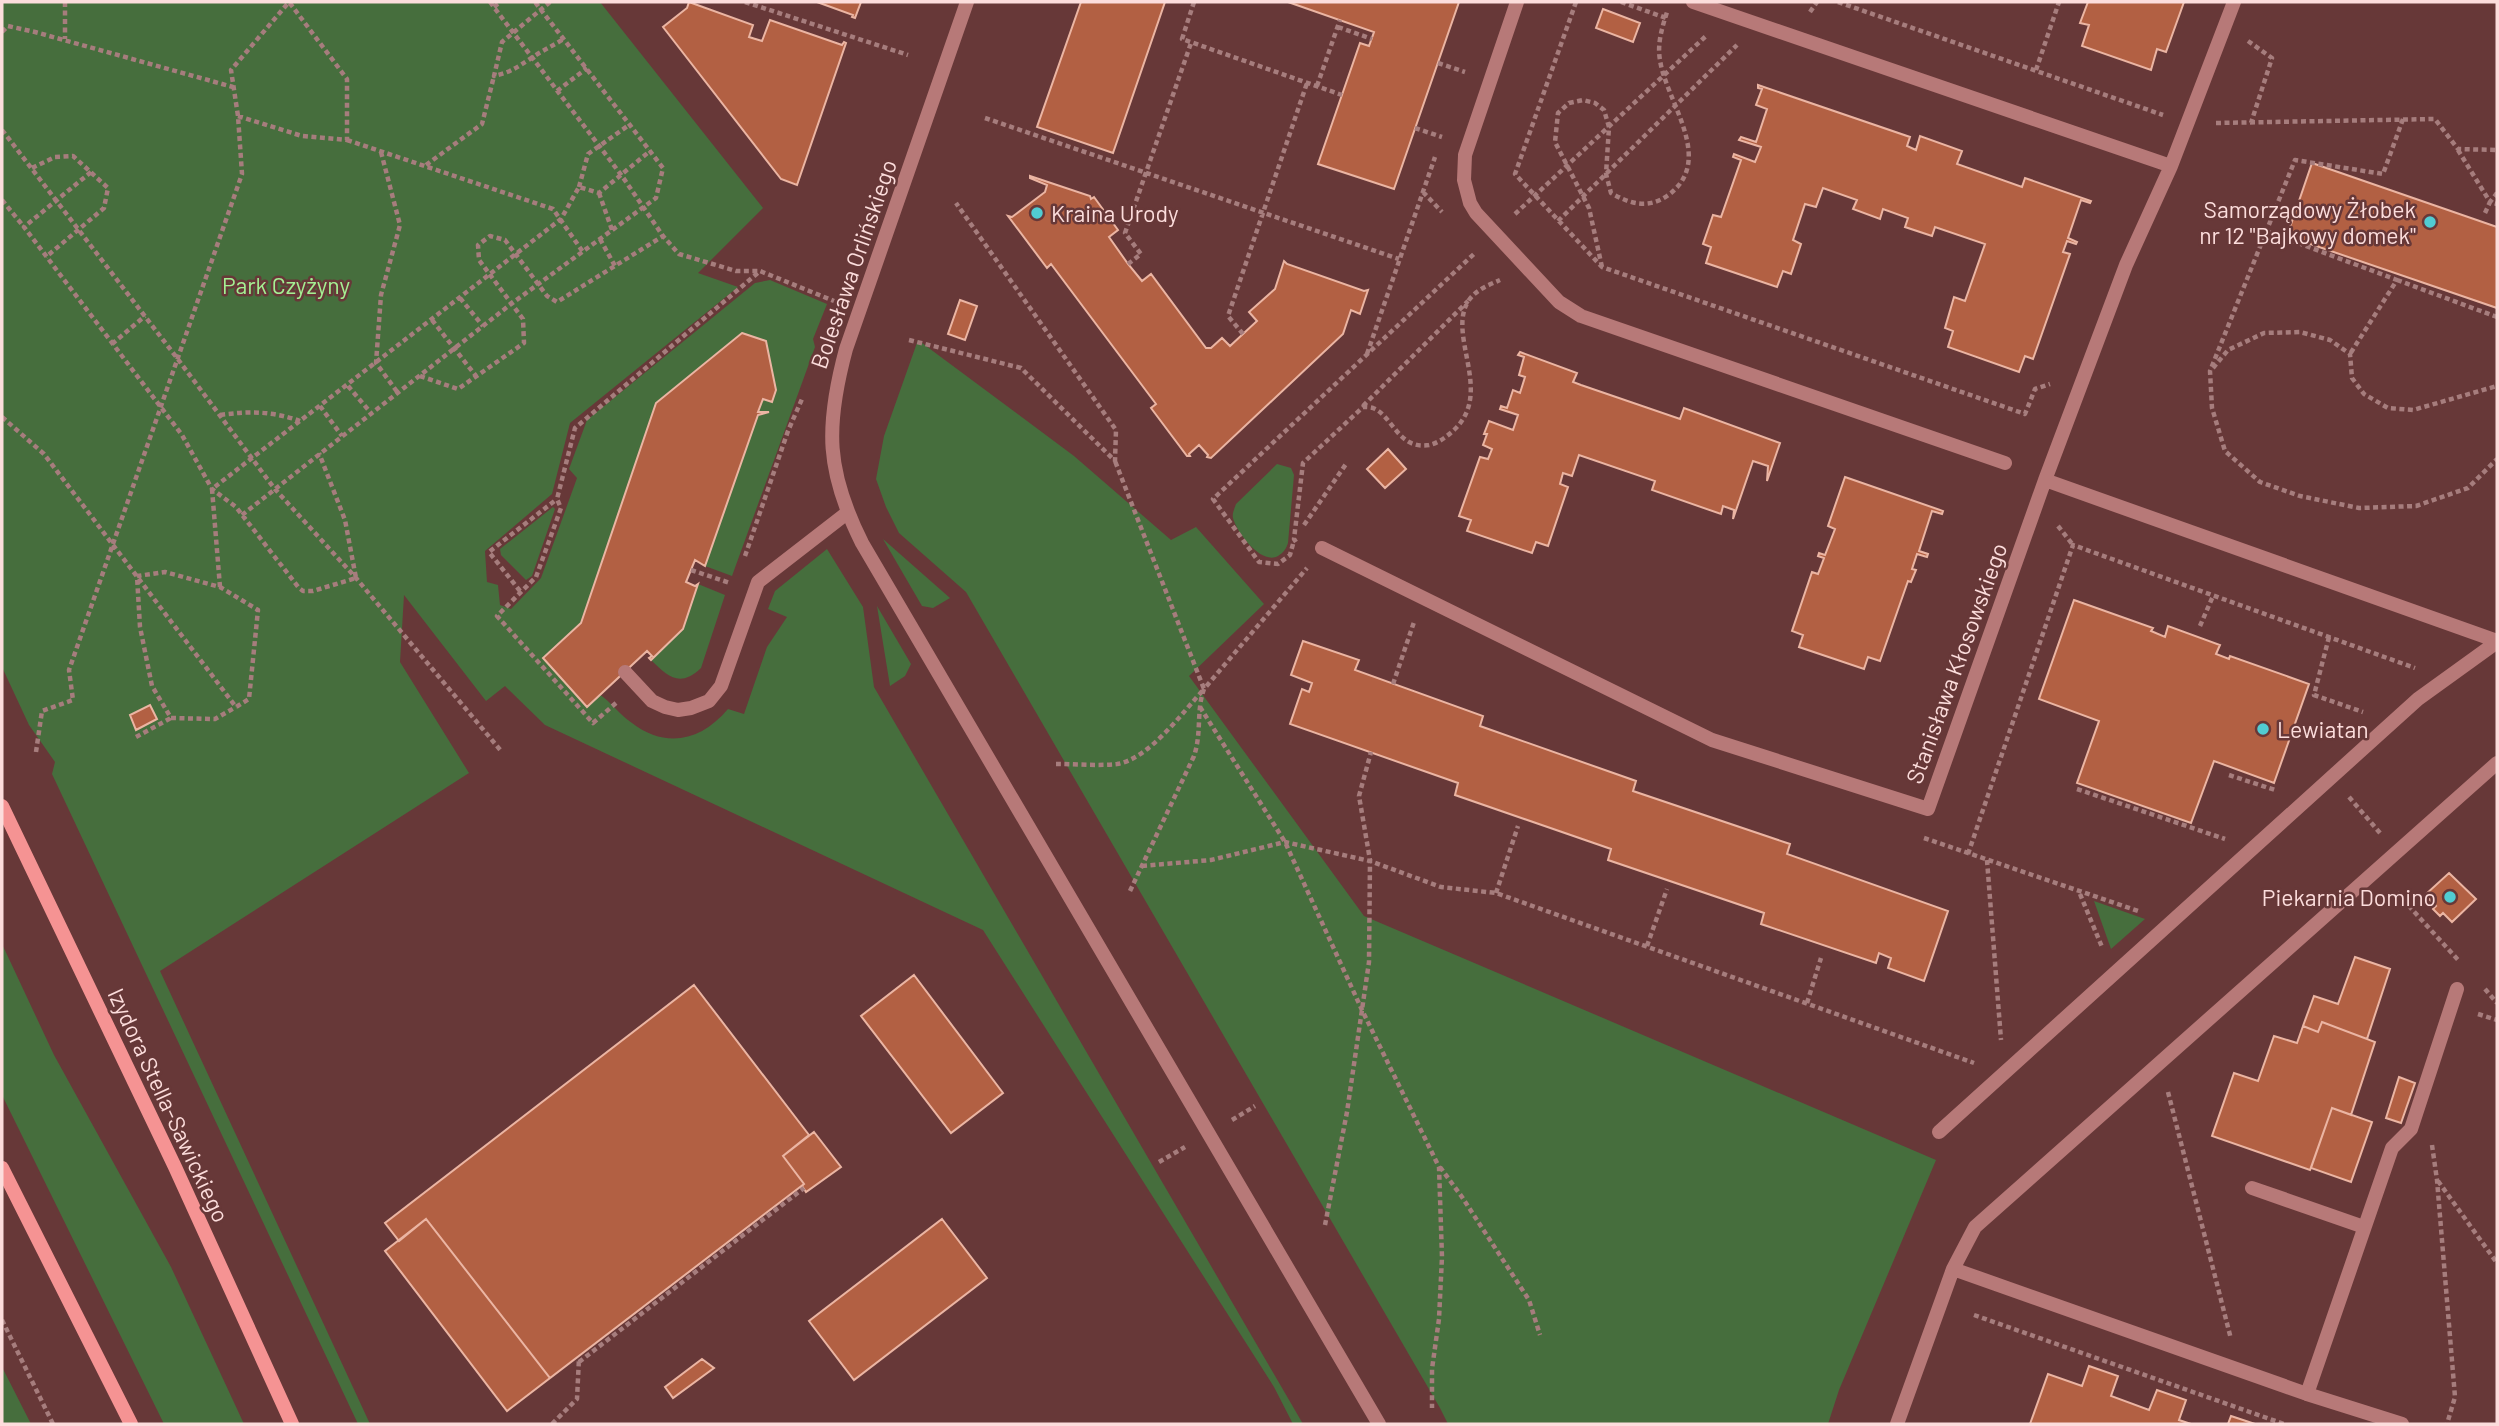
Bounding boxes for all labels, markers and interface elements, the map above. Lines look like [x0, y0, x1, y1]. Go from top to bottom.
street label: Bolesława Orlińskiego [804, 156, 902, 372]
place label: Samorządowy Żłobek nr 12 "Bajkowy domek" [2199, 195, 2416, 249]
place label: Kraina Urody [1051, 199, 1179, 227]
marker: Kraina Urody [1029, 205, 1045, 221]
marker: Samorządowy Żłobek nr 12 "Bajkowy domek" [2422, 214, 2438, 230]
park label: Park Czyżyny [222, 271, 351, 299]
street label: Stanisława Kłosowskiego [1899, 539, 2013, 787]
place label: Lewiatan [2277, 715, 2369, 743]
marker: Lewiatan [2255, 721, 2271, 737]
place label: Piekarnia Domino [2262, 883, 2436, 911]
marker: Piekarnia Domino [2442, 889, 2458, 905]
street label: Izydora Stella-Sawickiego [102, 983, 236, 1227]

